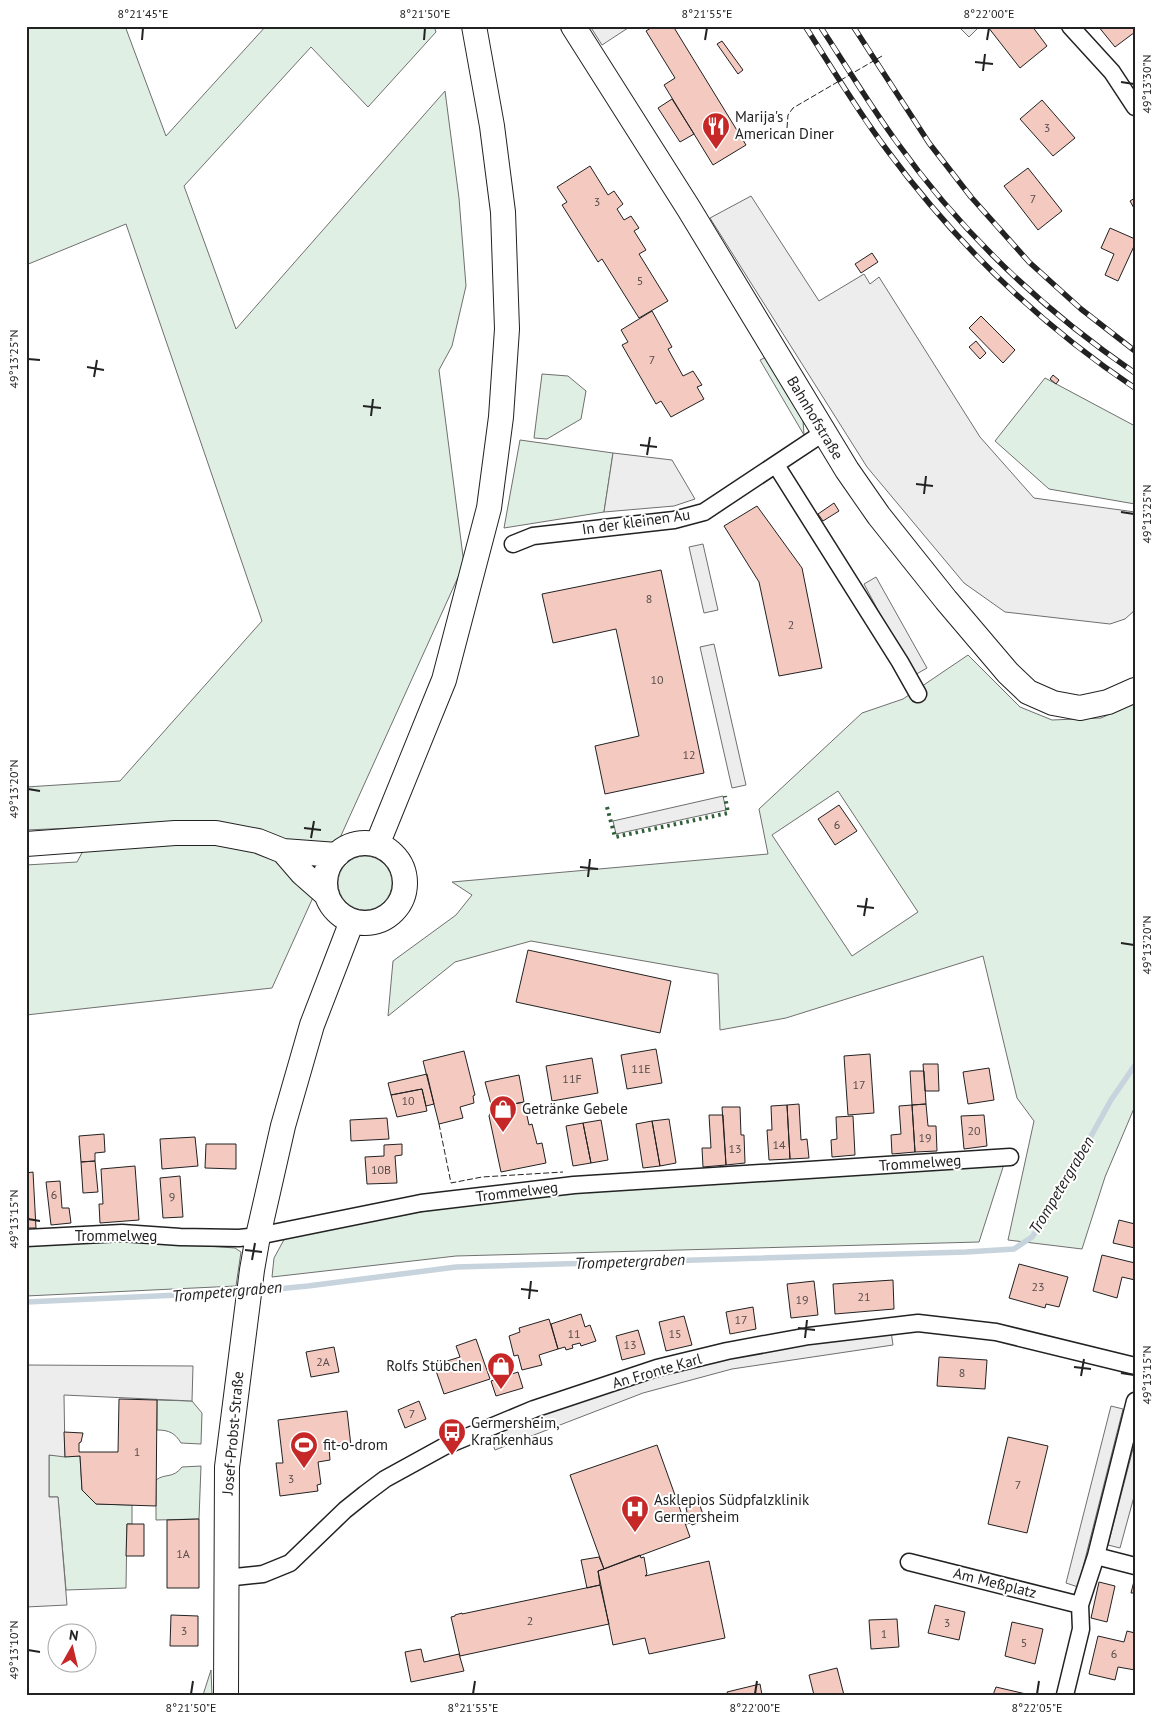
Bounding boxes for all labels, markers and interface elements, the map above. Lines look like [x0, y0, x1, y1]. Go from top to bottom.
text: 8°21'45"E [118, 6, 168, 21]
text: 8°21'50"E [400, 6, 450, 21]
text: 8°21'55"E [682, 6, 732, 21]
text: 8°22'00"E [964, 6, 1014, 21]
text: 49°13'30"N [1139, 54, 1154, 114]
place label: Marija's American Diner [735, 107, 834, 143]
restaurant icon: Marija's American Diner [701, 111, 731, 150]
house number: 3 [1044, 120, 1050, 135]
house number: 7 [1030, 191, 1036, 206]
house number: 3 [594, 194, 600, 209]
house number: 5 [637, 273, 643, 288]
text: 49°13'25"N [6, 329, 21, 389]
house number: 7 [649, 352, 655, 367]
street label: Bahnhofstraße [783, 373, 848, 463]
text: 49°13'25"N [1139, 484, 1154, 544]
street label: In der kleinen Au [581, 505, 691, 538]
house number: 8 [646, 591, 652, 606]
house number: 2 [788, 617, 794, 632]
house number: 10 [650, 672, 664, 687]
house number: 12 [682, 747, 696, 762]
text: 49°13'20"N [6, 759, 21, 819]
house number: 6 [834, 817, 840, 832]
text: 49°13'20"N [1139, 915, 1154, 975]
house number: 11E [631, 1061, 651, 1076]
house number: 11F [562, 1071, 582, 1086]
house number: 17 [852, 1077, 866, 1092]
house number: 10 [401, 1093, 415, 1108]
shop icon: Getränke Gebele [488, 1094, 518, 1133]
place label: Getränke Gebele [522, 1099, 628, 1118]
house number: 20 [967, 1123, 981, 1138]
house number: 19 [918, 1130, 932, 1145]
water label: Trompetergraben [1024, 1132, 1098, 1238]
house number: 14 [772, 1137, 786, 1152]
house number: 13 [728, 1141, 742, 1156]
street label: Trommelweg [878, 1150, 962, 1175]
house number: 10B [371, 1162, 391, 1177]
street label: Trommelweg [475, 1177, 559, 1206]
house number: 6 [51, 1187, 57, 1202]
text: 49°13'15"N [6, 1189, 21, 1249]
house number: 9 [169, 1189, 175, 1204]
street label: Trommelweg [75, 1226, 157, 1245]
water label: Trompetergraben [574, 1249, 686, 1273]
water label: Trompetergraben [171, 1276, 283, 1306]
house number: 23 [1031, 1279, 1045, 1294]
house number: 21 [857, 1289, 871, 1304]
house number: 19 [795, 1292, 809, 1307]
house number: 17 [734, 1312, 748, 1327]
house number: 11 [567, 1326, 581, 1341]
house number: 15 [668, 1326, 682, 1341]
house number: 13 [623, 1337, 637, 1352]
text: 49°13'15"N [1139, 1345, 1154, 1405]
street label: An Fronte Karl [610, 1348, 704, 1392]
shop icon: Rolfs Stübchen [486, 1351, 516, 1390]
house number: 2A [316, 1354, 330, 1369]
place label: Rolfs Stübchen [386, 1356, 482, 1375]
house number: 8 [959, 1365, 965, 1380]
street label: Josef-Probst-Straße [218, 1370, 247, 1497]
house number: 7 [409, 1406, 415, 1421]
place label: Germersheim, Krankenhaus [471, 1413, 560, 1449]
bus stop icon: Germersheim, Krankenhaus [437, 1417, 467, 1456]
sports icon: fit-o-drom [289, 1430, 319, 1469]
place label: fit-o-drom [323, 1435, 388, 1454]
house number: 1 [134, 1444, 140, 1459]
house number: 3 [288, 1471, 294, 1486]
house number: 7 [1015, 1477, 1021, 1492]
place label: Asklepios Südpfalzklinik Germersheim [654, 1490, 810, 1526]
hospital icon: Asklepios Südpfalzklinik Germersheim [620, 1494, 650, 1533]
house number: 1A [176, 1546, 190, 1561]
street label: Am Meßplatz [952, 1563, 1039, 1602]
house number: 2 [527, 1613, 533, 1628]
house number: 3 [944, 1615, 950, 1630]
text: 49°13'10"N [6, 1620, 21, 1680]
house number: 3 [181, 1623, 187, 1638]
north arrow [48, 1624, 98, 1674]
text: N [68, 1626, 80, 1645]
house number: 1 [881, 1626, 887, 1641]
house number: 5 [1021, 1635, 1027, 1650]
house number: 6 [1111, 1646, 1117, 1661]
text: 8°21'50"E [166, 1700, 216, 1715]
text: 8°21'55"E [448, 1700, 498, 1715]
text: 8°22'00"E [730, 1700, 780, 1715]
text: 8°22'05"E [1012, 1700, 1062, 1715]

